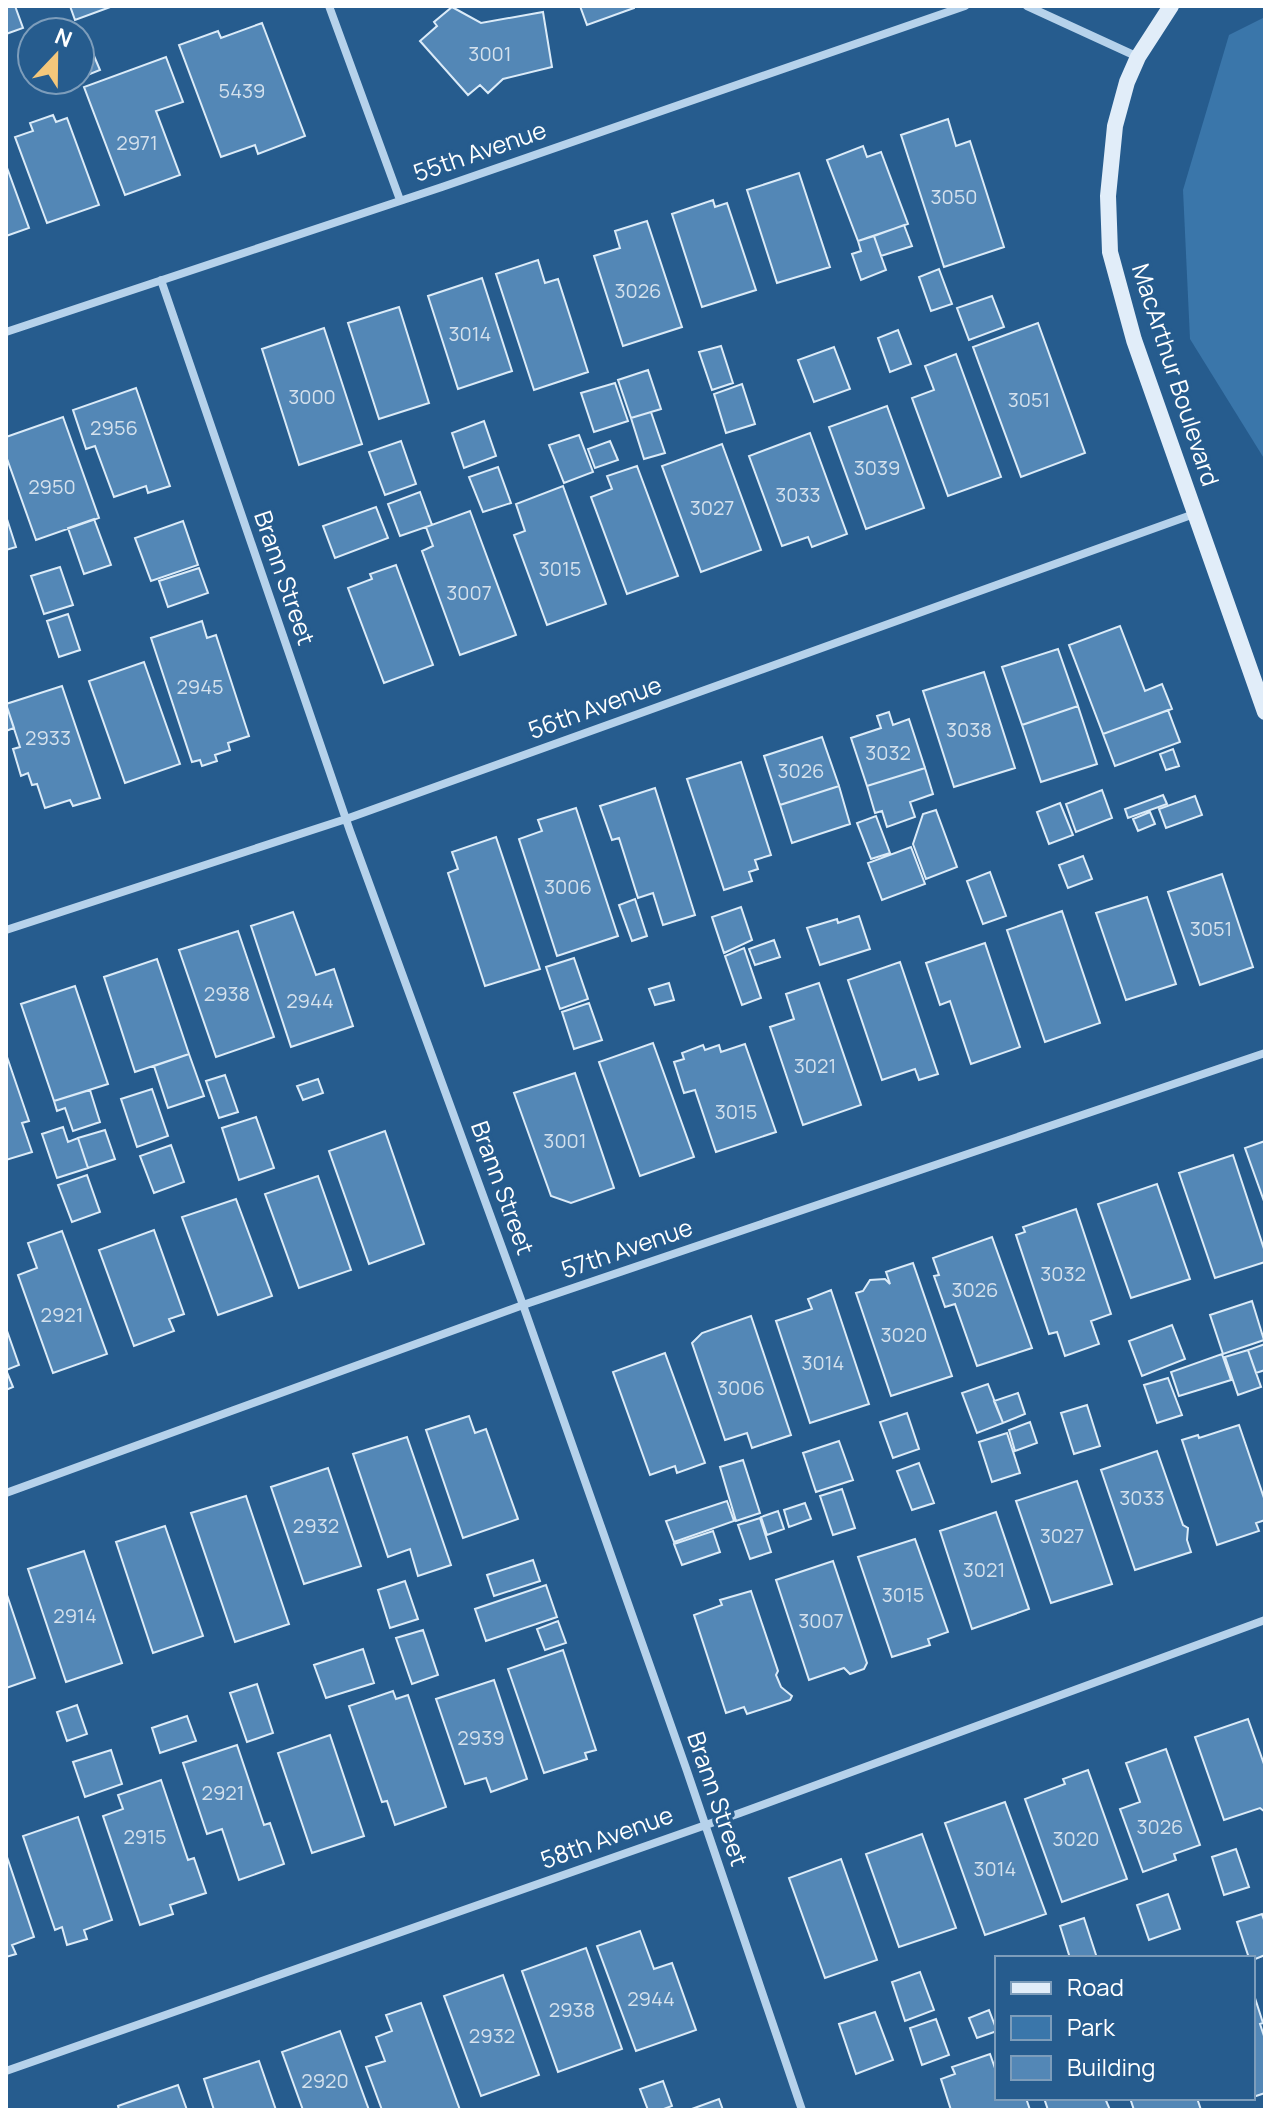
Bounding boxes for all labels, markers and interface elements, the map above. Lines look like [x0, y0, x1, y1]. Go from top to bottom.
north arrow [16, 16, 96, 96]
text: N [51, 21, 76, 54]
house number: 3001 [468, 40, 512, 67]
house number: 5439 [219, 77, 265, 104]
street label: 55th Avenue [409, 112, 550, 189]
house number: 2971 [116, 129, 158, 156]
house number: 3050 [930, 183, 978, 210]
street label: MacArthur Boulevard [1125, 259, 1228, 490]
house number: 3026 [614, 277, 662, 304]
house number: 3014 [449, 320, 491, 347]
house number: 3000 [288, 383, 336, 410]
house number: 3051 [1008, 386, 1050, 413]
house number: 2956 [90, 414, 138, 441]
house number: 3039 [854, 454, 900, 481]
house number: 2950 [28, 473, 76, 500]
house number: 3033 [775, 481, 821, 508]
house number: 3027 [690, 494, 734, 521]
street label: Brann Street [247, 506, 324, 649]
house number: 3015 [539, 555, 581, 582]
house number: 3007 [446, 579, 492, 606]
street label: 56th Avenue [523, 667, 666, 746]
house number: 2945 [176, 673, 224, 700]
house number: 3038 [946, 716, 992, 743]
house number: 2933 [25, 724, 71, 751]
house number: 3032 [865, 739, 911, 766]
house number: 3026 [777, 757, 825, 784]
house number: 3006 [544, 873, 592, 900]
house number: 3051 [1190, 915, 1232, 942]
house number: 2938 [204, 980, 250, 1007]
house number: 2944 [286, 987, 334, 1014]
house number: 3021 [794, 1052, 836, 1079]
house number: 3015 [715, 1098, 757, 1125]
street label: Brann Street [464, 1116, 543, 1259]
house number: 3001 [543, 1127, 587, 1154]
street label: 57th Avenue [556, 1210, 697, 1285]
house number: 3032 [1040, 1260, 1086, 1287]
house number: 3026 [951, 1276, 999, 1303]
house number: 2921 [40, 1301, 84, 1328]
house number: 3020 [881, 1321, 927, 1348]
house number: 3014 [802, 1349, 844, 1376]
house number: 3006 [717, 1374, 765, 1401]
house number: 3033 [1119, 1484, 1165, 1511]
house number: 2932 [293, 1512, 339, 1539]
house number: 3027 [1040, 1522, 1084, 1549]
house number: 3021 [963, 1556, 1005, 1583]
house number: 3015 [882, 1581, 924, 1608]
house number: 2914 [53, 1602, 97, 1629]
house number: 3007 [798, 1607, 844, 1634]
house number: 2939 [457, 1724, 505, 1751]
street label: Brann Street [680, 1727, 757, 1870]
house number: 2921 [201, 1779, 245, 1806]
street label: 58th Avenue [536, 1797, 677, 1876]
house number: 3026 [1136, 1813, 1184, 1840]
house number: 2915 [123, 1823, 167, 1850]
house number: 3020 [1053, 1825, 1099, 1852]
house number: 3014 [974, 1855, 1016, 1882]
legend [995, 1956, 1255, 2100]
text: Road [1067, 1970, 1124, 2003]
house number: 2944 [627, 1985, 675, 2012]
house number: 2938 [549, 1996, 595, 2023]
text: Park [1067, 2010, 1116, 2043]
house number: 2932 [469, 2022, 515, 2049]
text: Building [1067, 2050, 1155, 2083]
house number: 2920 [301, 2067, 349, 2094]

